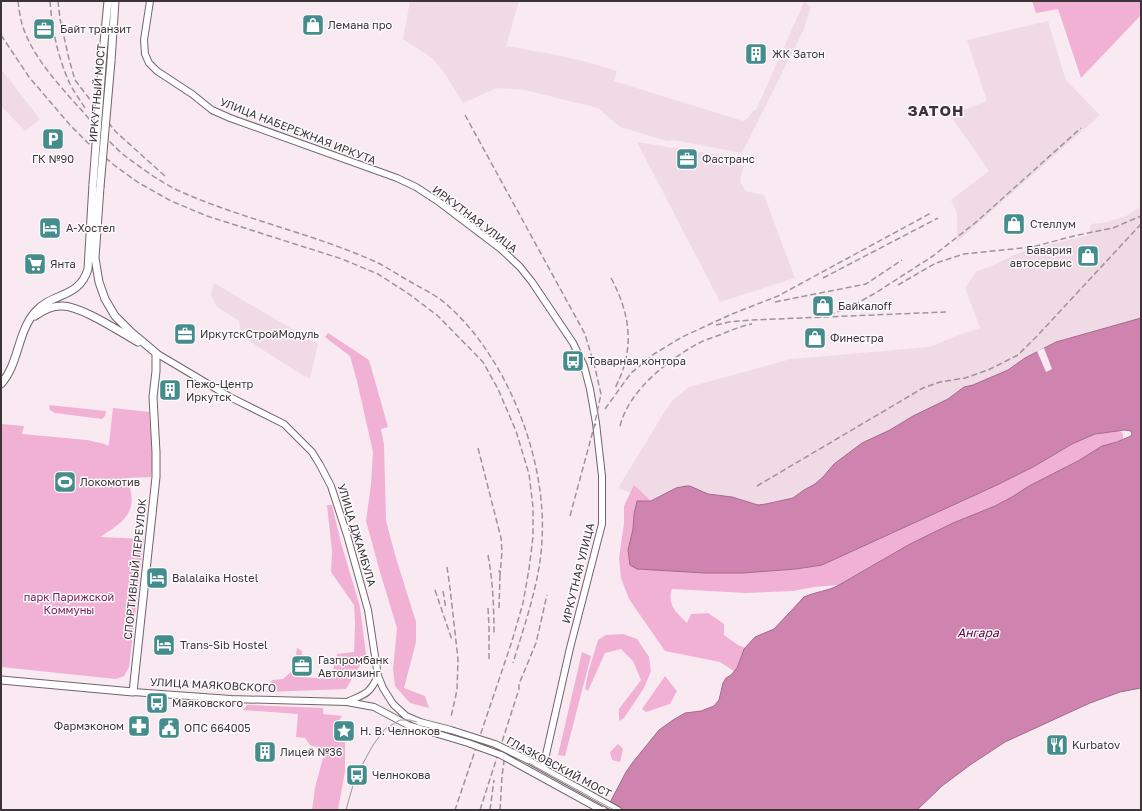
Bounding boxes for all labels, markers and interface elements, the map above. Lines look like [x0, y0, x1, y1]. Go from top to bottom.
shop icon: Лемана про [300, 12, 326, 38]
office icon: Байт транзит [31, 16, 57, 42]
place label: Лемана про [328, 18, 392, 31]
place label: Байт транзит [60, 22, 132, 35]
building icon: ЖК Затон [743, 41, 769, 67]
street label: ИРКУТНЫЙ МОСТ [86, 43, 107, 143]
place label: ЖК Затон [772, 47, 825, 60]
street label: УЛИЦА НАБЕРЕЖНАЯ ИРКУТА [218, 95, 379, 167]
district label: ЗАТОН [908, 101, 964, 119]
parking icon: ГК №90 [40, 126, 66, 152]
office icon: Фастранс [674, 146, 700, 172]
place label: ГК №90 [32, 152, 74, 165]
place label: Фастранс [702, 152, 755, 165]
street label: ИРКУТНАЯ УЛИЦА [430, 182, 521, 255]
shop icon: Стеллум [1001, 211, 1027, 237]
hotel icon: А-Хостел [37, 215, 63, 241]
place label: Стеллум [1030, 217, 1076, 230]
place label: А-Хостел [66, 221, 115, 234]
place label: Бавария автосервис [1010, 243, 1072, 269]
shop icon: Бавария автосервис [1075, 243, 1101, 269]
supermarket icon: Янта [22, 251, 48, 277]
place label: Янта [50, 257, 76, 270]
shop icon: Байкалoff [810, 293, 836, 319]
place label: Байкалoff [838, 299, 892, 312]
office icon: ИркутскСтройМодуль [172, 321, 198, 347]
shop icon: Финестра [802, 325, 828, 351]
place label: ИркутскСтройМодуль [200, 327, 319, 340]
place label: Финестра [830, 331, 884, 344]
bus stop icon: Товарная контора [560, 348, 586, 374]
place label: Товарная контора [588, 354, 686, 367]
building icon: Пежо-Центр Иркутск [157, 377, 183, 403]
place label: Пежо-Центр Иркутск [186, 377, 254, 403]
sports icon: Локомотив [52, 469, 78, 495]
place label: Локомотив [80, 475, 140, 488]
street label: УЛИЦА ДЖАМБУЛА [336, 482, 379, 588]
street label: СПОРТИВНЫЙ ПЕРЕУЛОК [121, 497, 148, 640]
street label: ИРКУТНАЯ УЛИЦА [559, 521, 596, 624]
hotel icon: Balalaika Hostel [144, 565, 170, 591]
place label: Balalaika Hostel [172, 571, 259, 584]
park label: парк Парижской Коммуны [24, 590, 114, 616]
water label: Ангара [957, 625, 1000, 640]
hotel icon: Trans-Sib Hostel [151, 632, 177, 658]
place label: Trans-Sib Hostel [180, 638, 268, 651]
office icon: Газпромбанк Автолизинг [289, 653, 315, 679]
place label: Газпромбанк Автолизинг [318, 653, 389, 679]
street label: УЛИЦА МАЯКОВСКОГО [150, 675, 276, 694]
bus stop icon: Маяковского [144, 690, 170, 716]
place label: Маяковского [172, 696, 244, 709]
pharmacy icon: Фармэконом [126, 713, 152, 739]
public building icon: ОПС 664005 [156, 715, 182, 741]
place icon: Н. В. Челноков [331, 718, 357, 744]
place label: Фармэконом [54, 719, 124, 732]
place label: ОПС 664005 [184, 721, 251, 734]
place label: Н. В. Челноков [360, 724, 440, 737]
restaurant icon: Kurbatov [1044, 732, 1070, 758]
street label: ГЛАЗКОВСКИЙ МОСТ [505, 733, 614, 800]
place label: Kurbatov [1072, 738, 1120, 751]
building icon: Лицей №36 [252, 739, 278, 765]
place label: Лицей №36 [280, 745, 343, 758]
bus stop icon: Челнокова [344, 762, 370, 788]
place label: Челнокова [372, 768, 431, 781]

